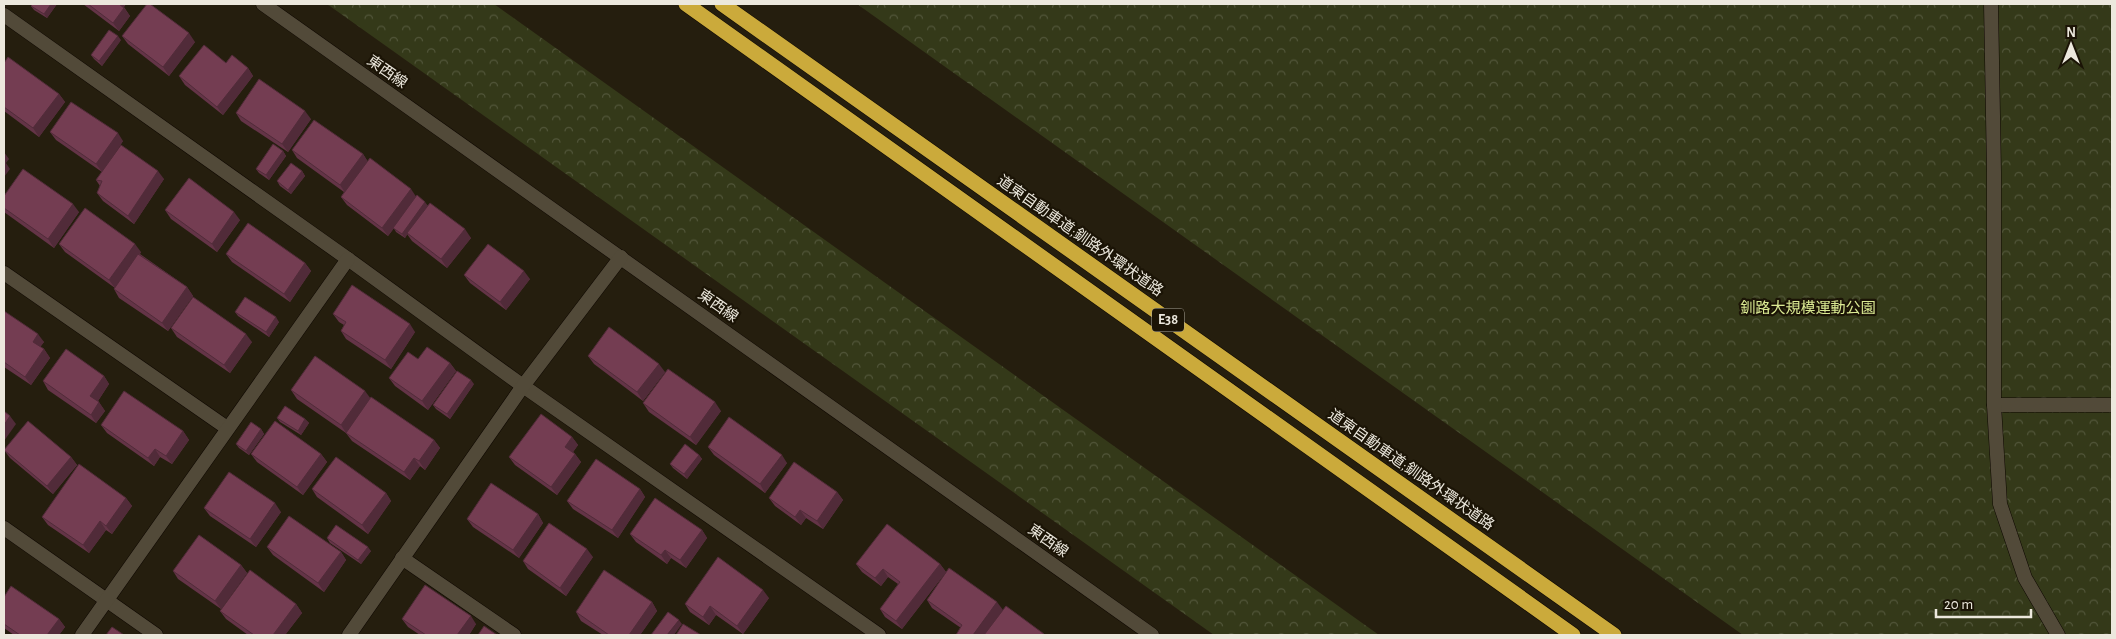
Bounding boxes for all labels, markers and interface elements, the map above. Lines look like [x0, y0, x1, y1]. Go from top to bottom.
north arrow [2046, 20, 2096, 70]
text: N [2066, 26, 2076, 40]
street label: 東西線 [364, 52, 410, 91]
street label: 道東自動車道;釧路外環状道路 [994, 171, 1167, 299]
street label: 東西線 [695, 286, 741, 325]
park label: 釧路大規模運動公園 [1740, 299, 1876, 316]
road number: E38 [1152, 308, 1184, 332]
street label: 道東自動車道;釧路外環状道路 [1325, 405, 1498, 533]
street label: 東西線 [1025, 521, 1071, 560]
scale bar [1936, 586, 2031, 618]
text: 20 m [1944, 597, 1973, 612]

